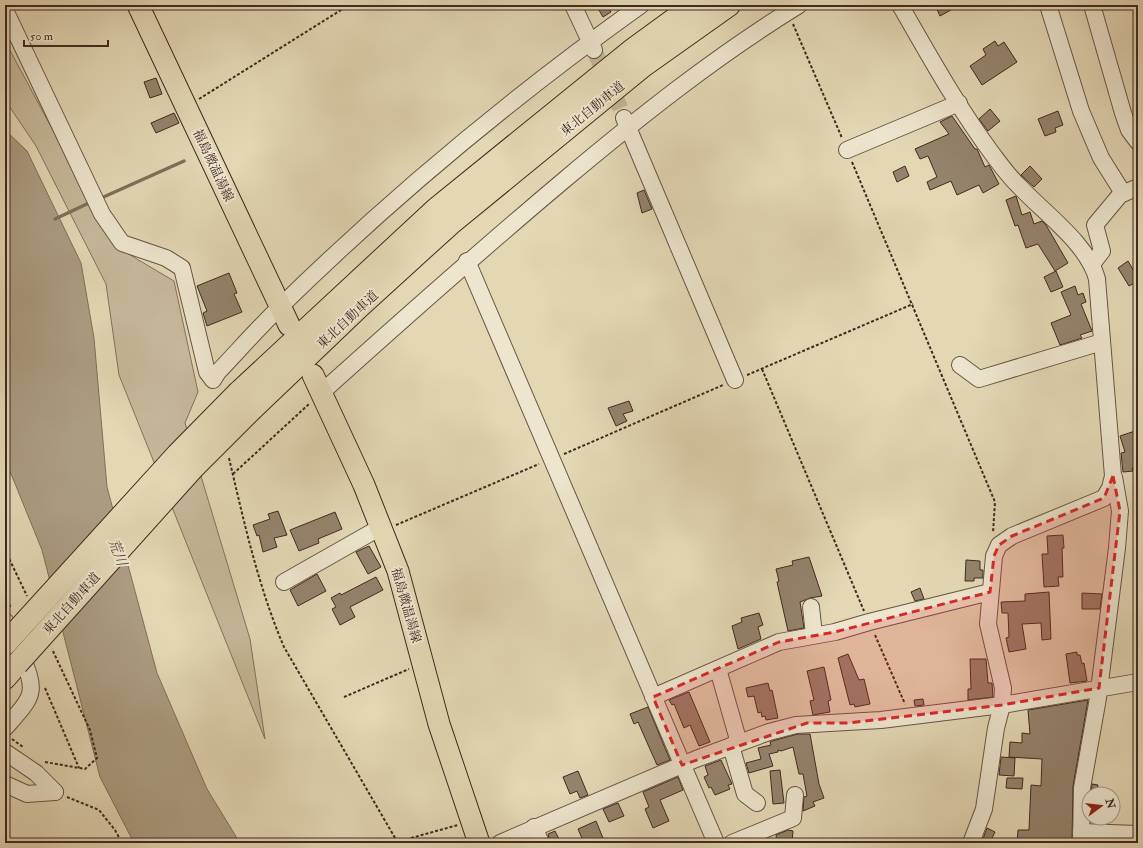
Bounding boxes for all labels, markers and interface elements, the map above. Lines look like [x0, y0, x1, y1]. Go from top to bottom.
scale bar [24, 22, 108, 48]
text: 50 m [30, 29, 54, 44]
street label: 東北自動車道 [557, 78, 628, 140]
street label: 福島微温湯線 [189, 127, 237, 204]
street label: 東北自動車道 [314, 287, 382, 352]
water label: 荒川 [105, 536, 131, 570]
street label: 福島微温湯線 [388, 566, 424, 645]
street label: 東北自動車道 [40, 569, 104, 638]
north arrow [1081, 786, 1121, 826]
text: N [1102, 796, 1118, 811]

